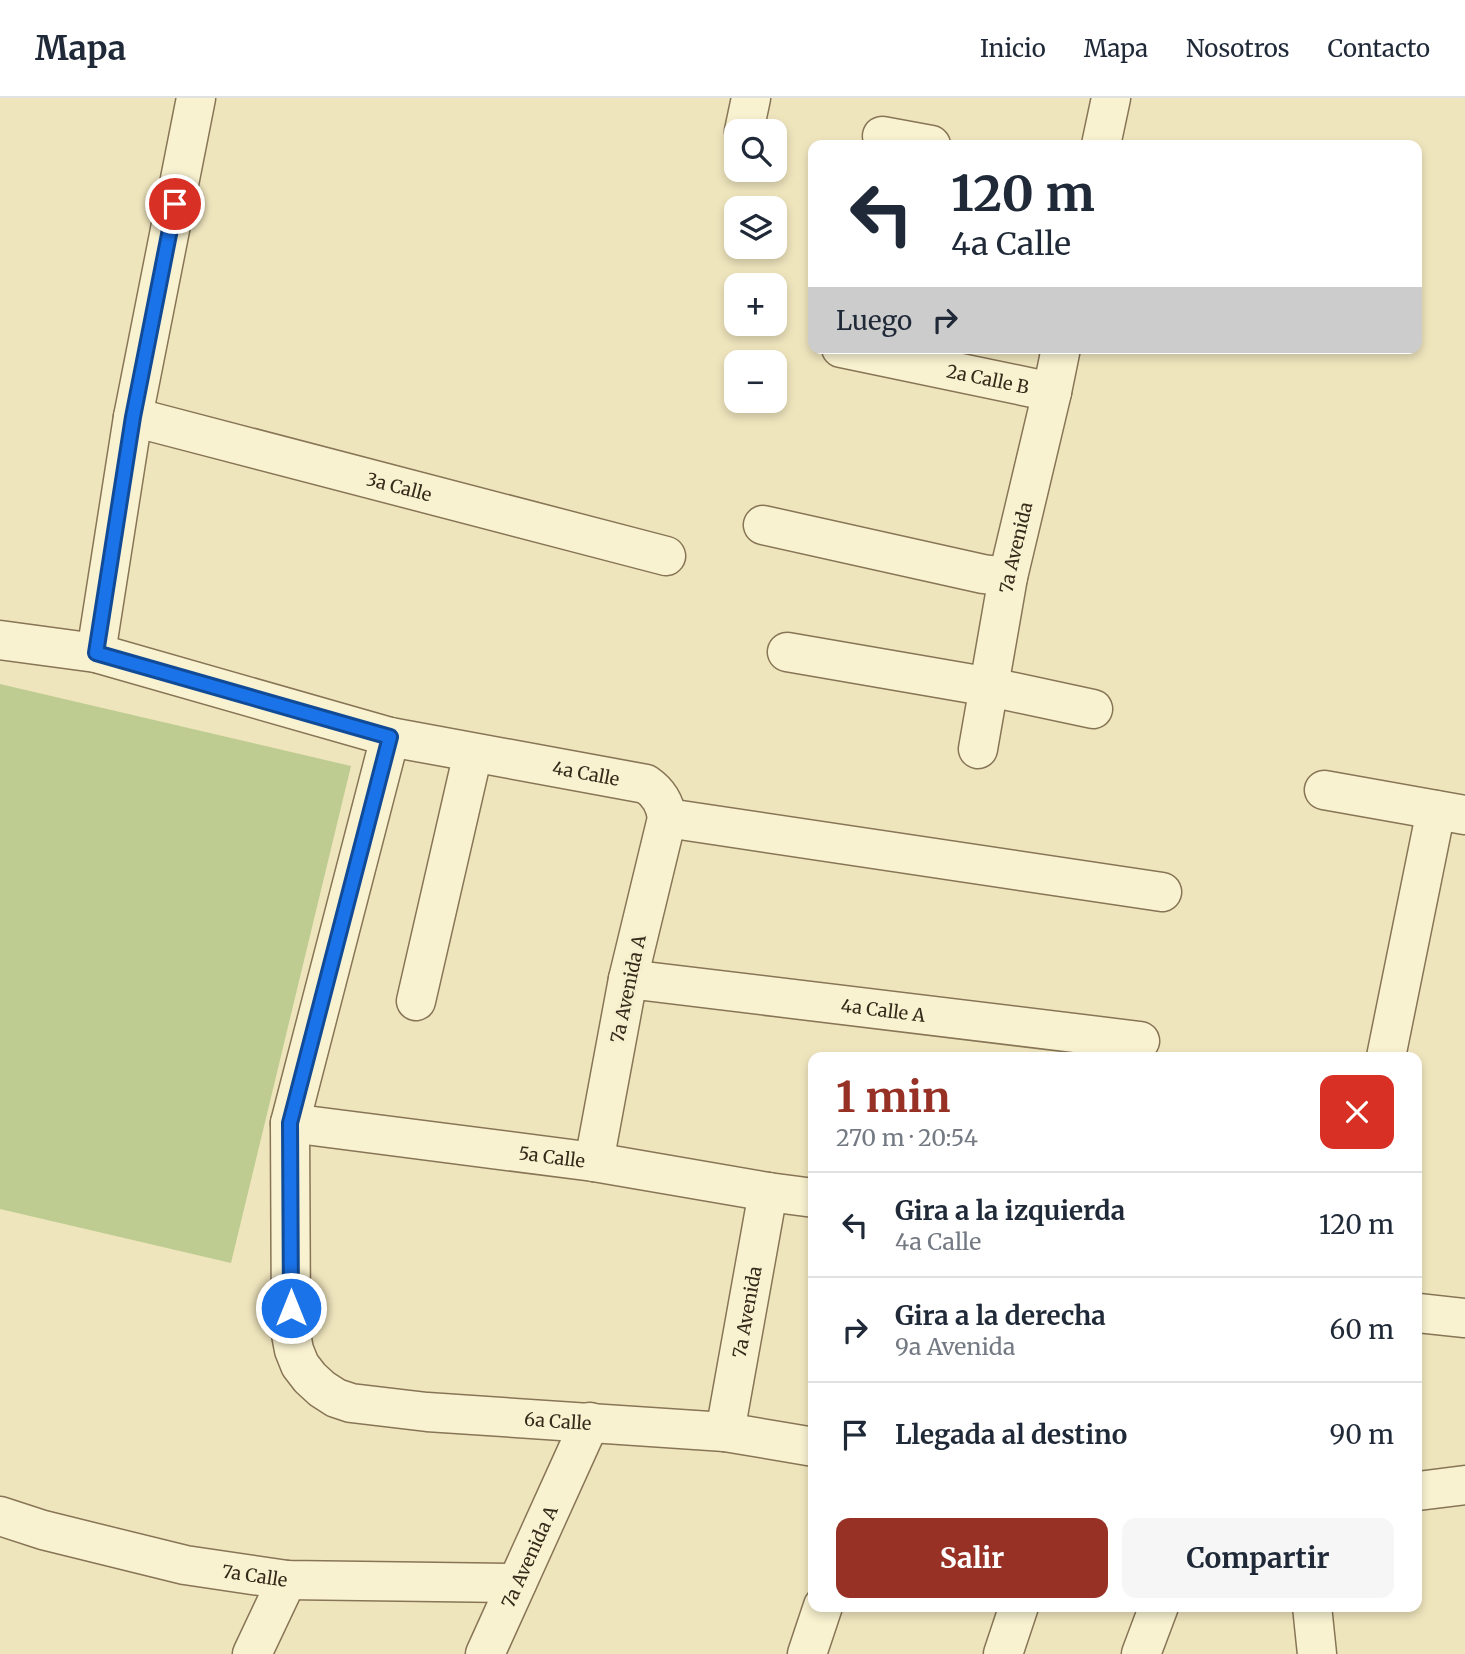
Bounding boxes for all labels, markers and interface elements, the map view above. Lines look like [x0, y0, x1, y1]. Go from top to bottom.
text: Mapa [35, 28, 126, 69]
text: Inicio [980, 33, 1046, 64]
text: Mapa [1084, 33, 1148, 64]
text: Nosotros [1186, 33, 1290, 64]
text: Contacto [1328, 33, 1430, 64]
map controls [724, 119, 787, 413]
button: search [724, 119, 787, 182]
text: 120 m [951, 163, 1095, 224]
icon: left [836, 168, 927, 259]
pin [145, 174, 205, 234]
icon: arrive [156, 185, 194, 223]
button: layers [724, 196, 787, 259]
text: 4a Calle [951, 224, 1071, 264]
button: + [724, 273, 787, 336]
icon: right [926, 301, 964, 339]
text: Luego [836, 304, 912, 337]
button: − [724, 350, 787, 413]
street label: 2a Calle B [945, 359, 1031, 398]
street label: 3a Calle [364, 467, 434, 506]
street label: 7a Avenida [994, 499, 1037, 595]
street label: 4a Calle [551, 756, 621, 790]
street label: 7a Avenida A [605, 933, 651, 1045]
street label: 4a Calle A [840, 993, 927, 1026]
text: 1 min [836, 1071, 950, 1123]
button: close [1320, 1075, 1394, 1149]
text: 270 m · 20:54 [836, 1123, 978, 1152]
street label: 5a Calle [517, 1141, 586, 1172]
text: Gira a la izquierda [895, 1194, 1125, 1227]
icon: left [836, 1206, 874, 1244]
text: 120 m [1319, 1208, 1394, 1241]
text: 4a Calle [895, 1227, 981, 1256]
street label: 7a Avenida [727, 1264, 766, 1360]
position arrow [254, 1271, 328, 1345]
text: Gira a la derecha [895, 1299, 1106, 1332]
icon: right [836, 1311, 874, 1349]
text: 60 m [1330, 1313, 1394, 1346]
text: 9a Avenida [895, 1332, 1015, 1361]
street label: 6a Calle [523, 1407, 592, 1435]
icon: arrive [836, 1416, 874, 1454]
text: Llegada al destino [895, 1418, 1127, 1451]
text: 90 m [1330, 1418, 1394, 1451]
street label: 7a Avenida A [496, 1501, 562, 1611]
button: Salir [836, 1518, 1108, 1598]
button: Compartir [1122, 1518, 1394, 1598]
street label: 7a Calle [221, 1559, 289, 1591]

